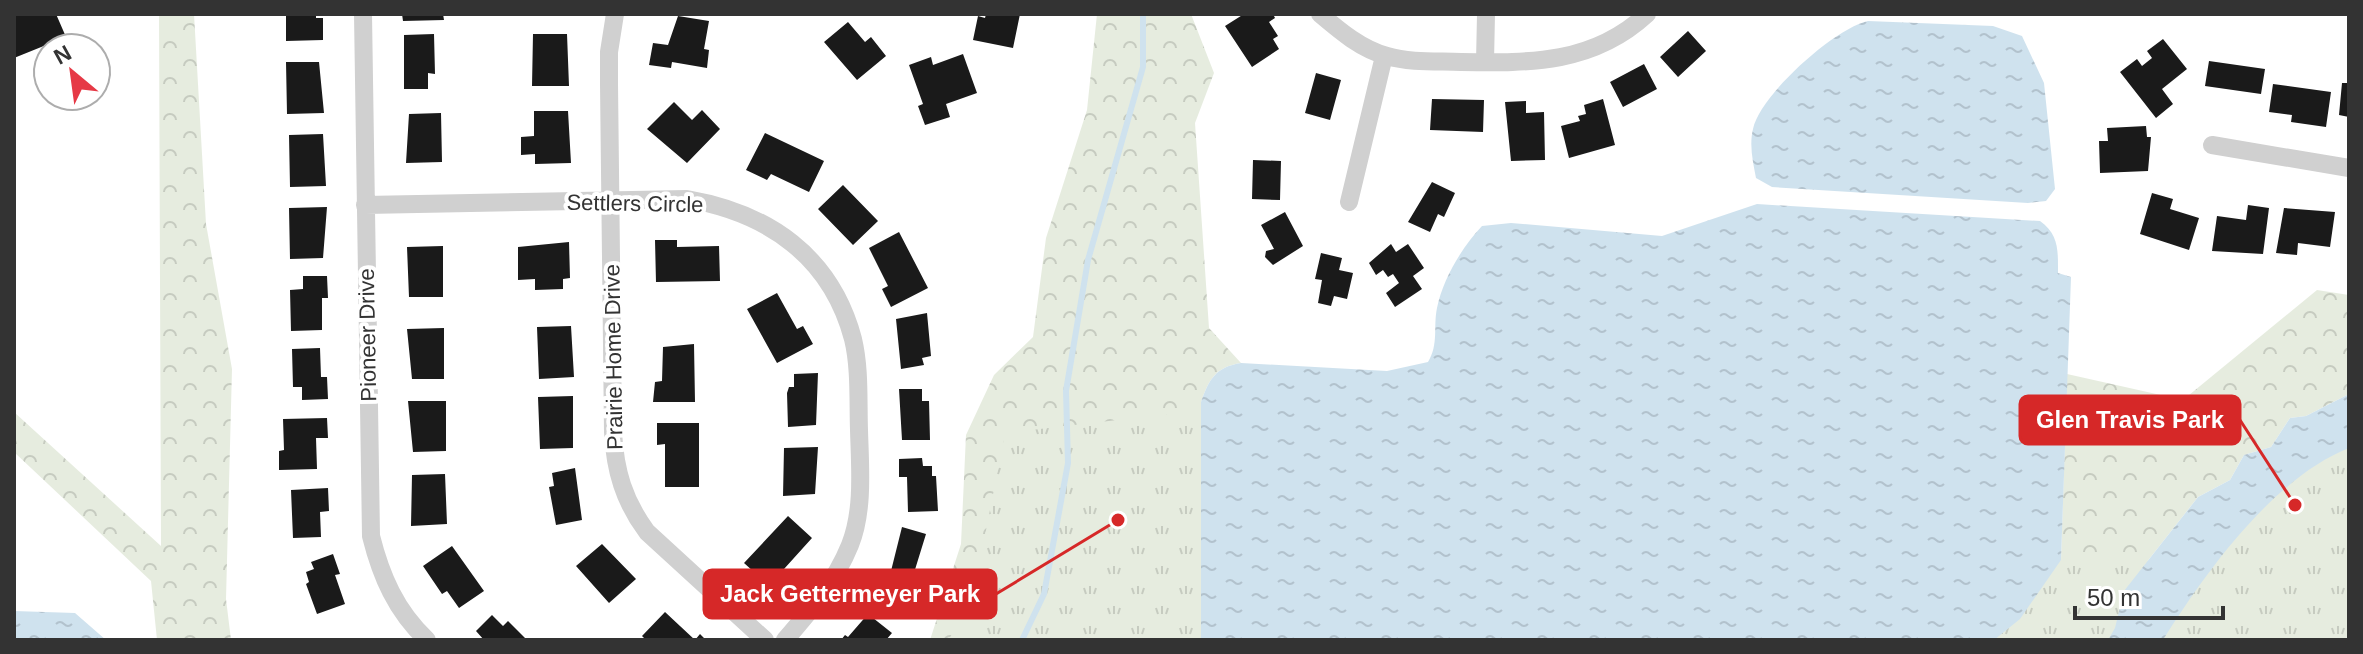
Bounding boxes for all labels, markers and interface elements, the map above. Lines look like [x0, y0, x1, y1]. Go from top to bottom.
north arrow [32, 32, 112, 112]
text: N [50, 40, 76, 70]
street label: Settlers Circle [566, 190, 704, 217]
street label: Prairie Home Drive [599, 264, 628, 450]
street label: Pioneer Drive [354, 268, 381, 402]
callout: Glen Travis Park [2020, 396, 2240, 444]
text: Glen Travis Park [2036, 406, 2225, 433]
callout: Jack Gettermeyer Park [704, 570, 996, 618]
scale bar [2075, 570, 2223, 620]
text: Jack Gettermeyer Park [720, 580, 981, 607]
text: 50 m [2087, 584, 2140, 611]

